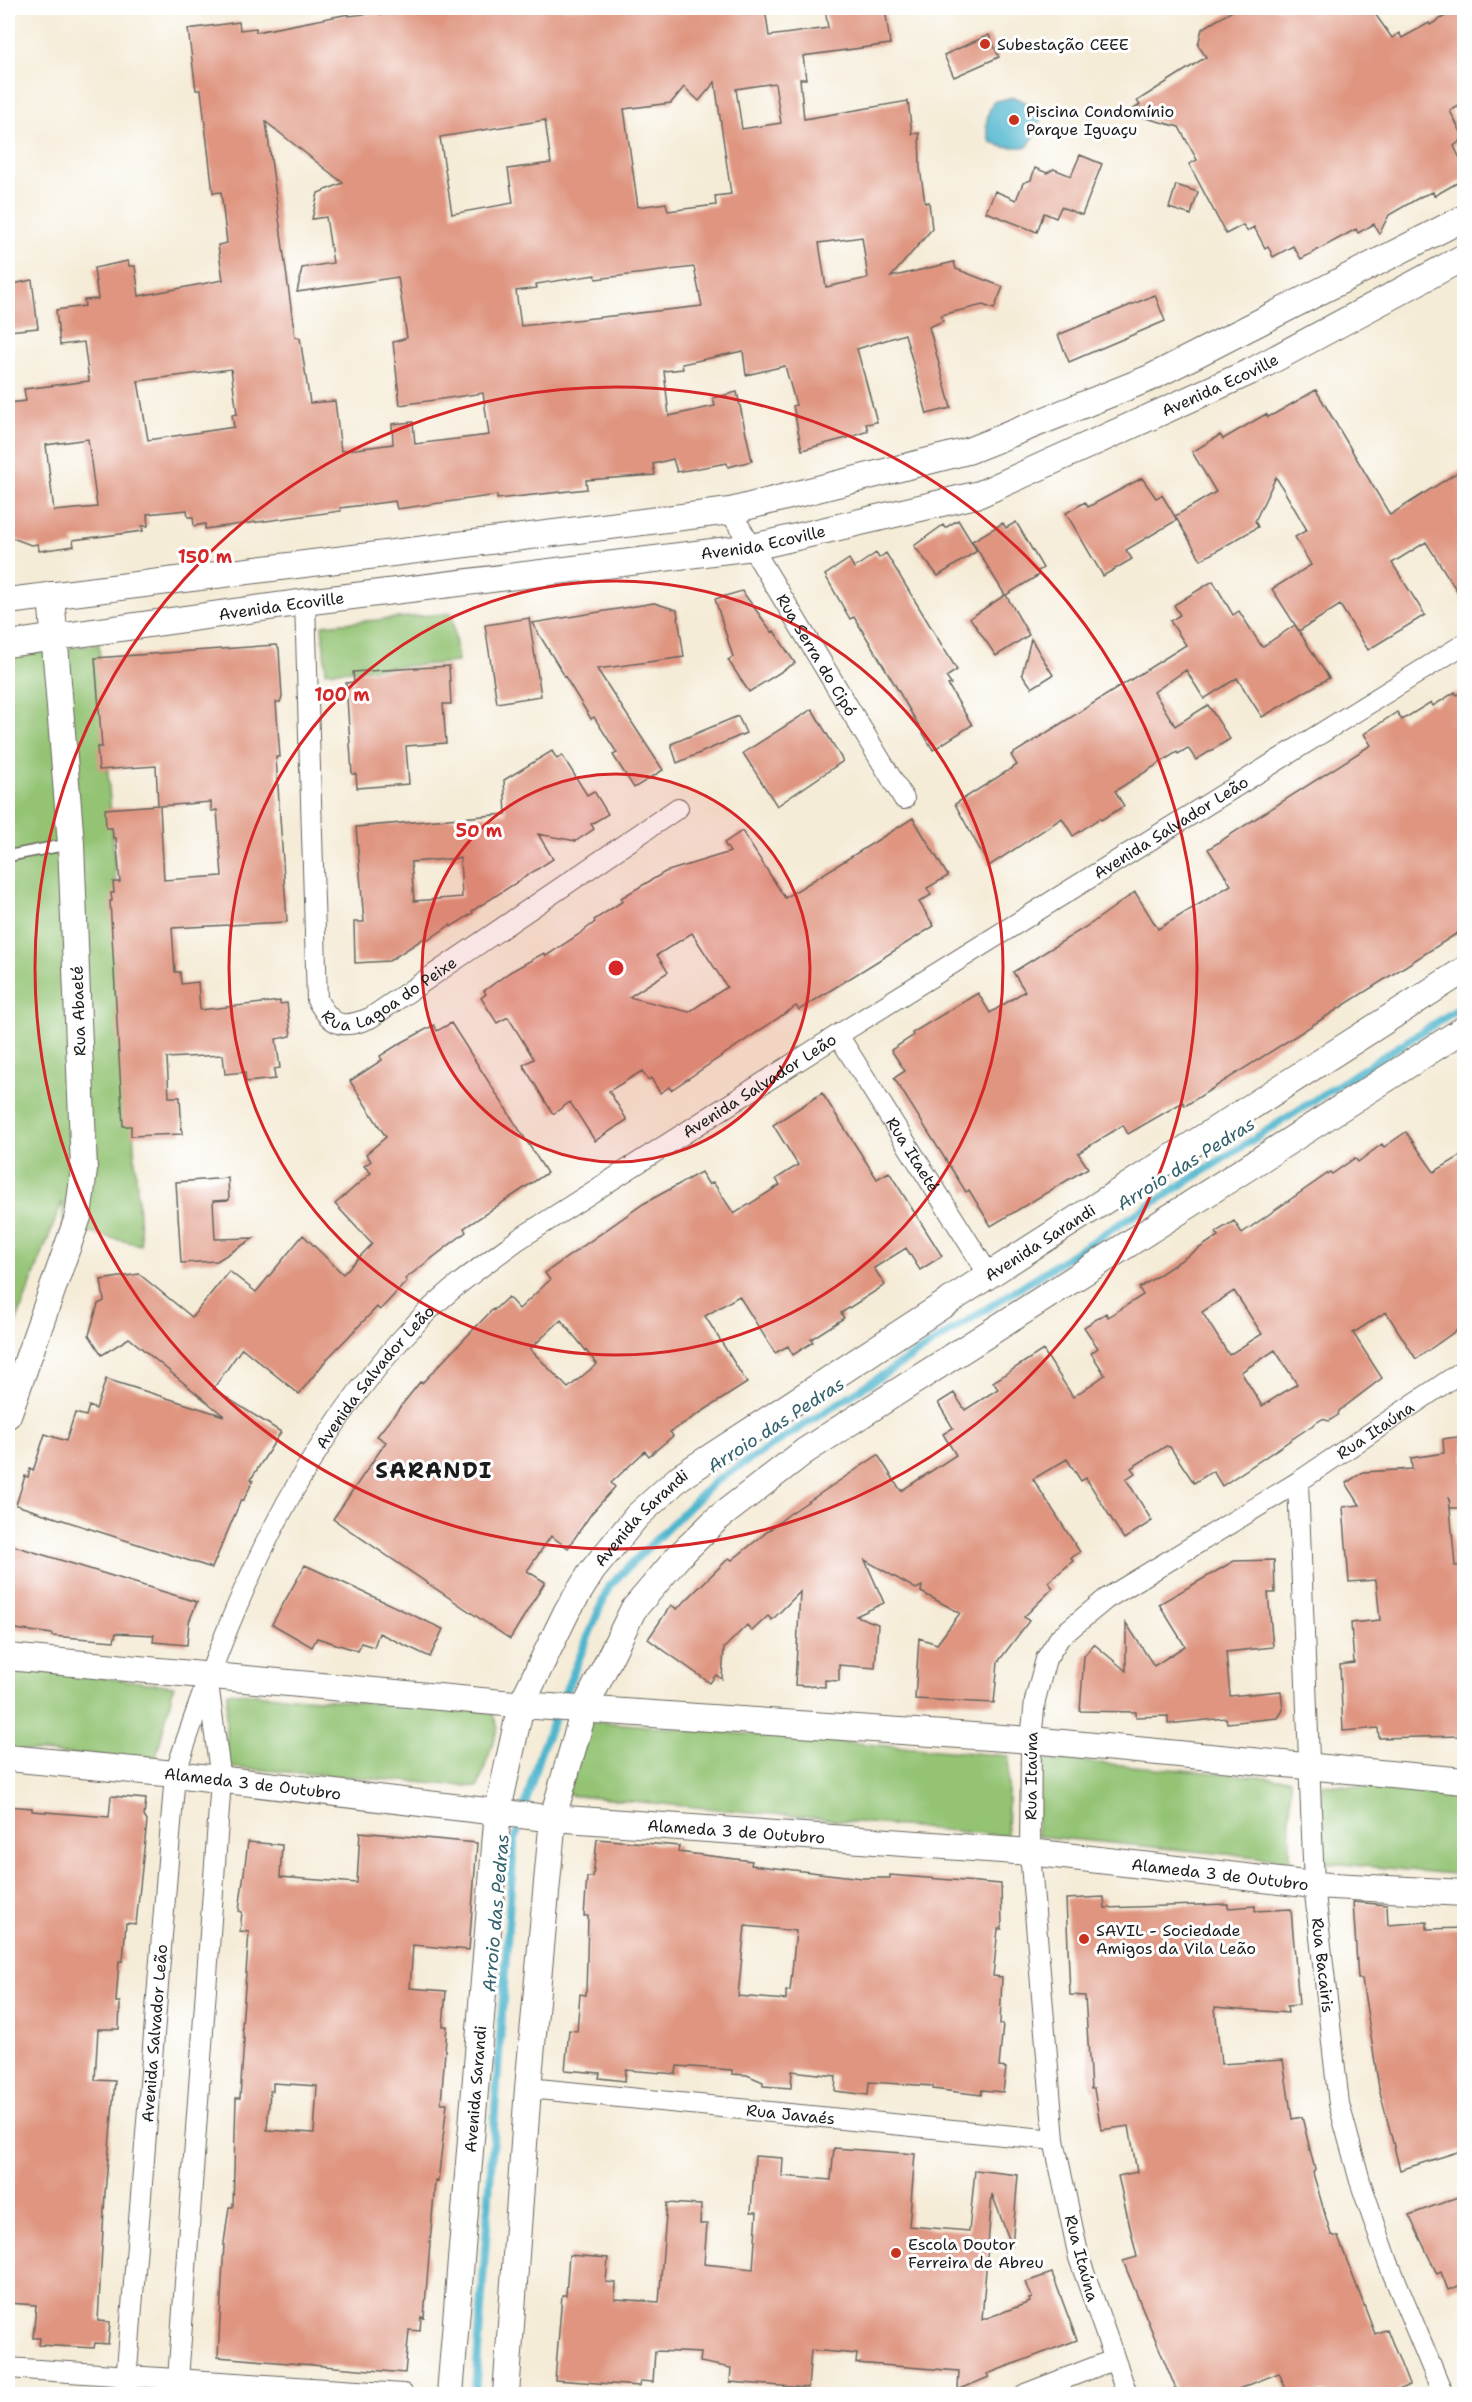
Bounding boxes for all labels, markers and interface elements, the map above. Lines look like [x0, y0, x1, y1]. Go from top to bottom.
place label: Subestação CEEE [997, 34, 1129, 55]
marker: Subestação CEEE [978, 37, 992, 51]
place label: Piscina Condomínio Parque Iguaçu [1026, 101, 1174, 140]
marker: Piscina Condomínio Parque Iguaçu [1007, 113, 1021, 127]
street label: Avenida Ecoville [1158, 349, 1282, 421]
street label: Avenida Ecoville [700, 520, 827, 564]
text: 150 m [178, 545, 233, 569]
street label: Avenida Ecoville [217, 587, 345, 625]
street label: Rua Serra do Cipó [771, 590, 862, 720]
text: 100 m [314, 683, 370, 707]
street label: Avenida Salvador Leão [1090, 771, 1253, 884]
text: 50 m [456, 819, 503, 843]
street label: Rua Lagoa do Peixe [317, 952, 461, 1035]
centre of rings [606, 958, 626, 978]
street label: Rua Abaeté [66, 965, 91, 1057]
street label: Avenida Salvador Leão [679, 1029, 840, 1143]
water label: Arroio das Pedras [1112, 1112, 1260, 1216]
street label: Rua Itaeté [881, 1113, 944, 1196]
street label: Avenida Sarandi [981, 1199, 1099, 1286]
street label: Avenida Salvador Leão [311, 1301, 439, 1453]
water label: Arroio das Pedras [703, 1372, 849, 1478]
street label: Rua Itaúna [1333, 1397, 1418, 1464]
district label: SARANDI [375, 1456, 493, 1485]
street label: Avenida Sarandi [590, 1465, 692, 1571]
street label: Rua Itaúna [1020, 1730, 1043, 1820]
street label: Alameda 3 de Outubro [163, 1763, 342, 1805]
street label: Alameda 3 de Outubro [647, 1815, 826, 1848]
water label: Arroio das Pedras [477, 1833, 515, 1993]
street label: Alameda 3 de Outubro [1130, 1854, 1310, 1895]
street label: Rua Bacairis [1307, 1917, 1339, 2014]
place label: SAVIL - Sociedade Amigos da Vila Leão [1096, 1920, 1256, 1959]
marker: SAVIL - Sociedade Amigos da Vila Leão [1077, 1932, 1091, 1946]
street label: Avenida Salvador Leão [137, 1943, 172, 2123]
street label: Avenida Sarandi [460, 2025, 491, 2153]
street label: Rua Javaés [745, 2100, 836, 2129]
street label: Rua Itaúna [1060, 2212, 1103, 2304]
place label: Escola Doutor Ferreira de Abreu [908, 2234, 1044, 2273]
marker: Escola Doutor Ferreira de Abreu [889, 2246, 903, 2260]

